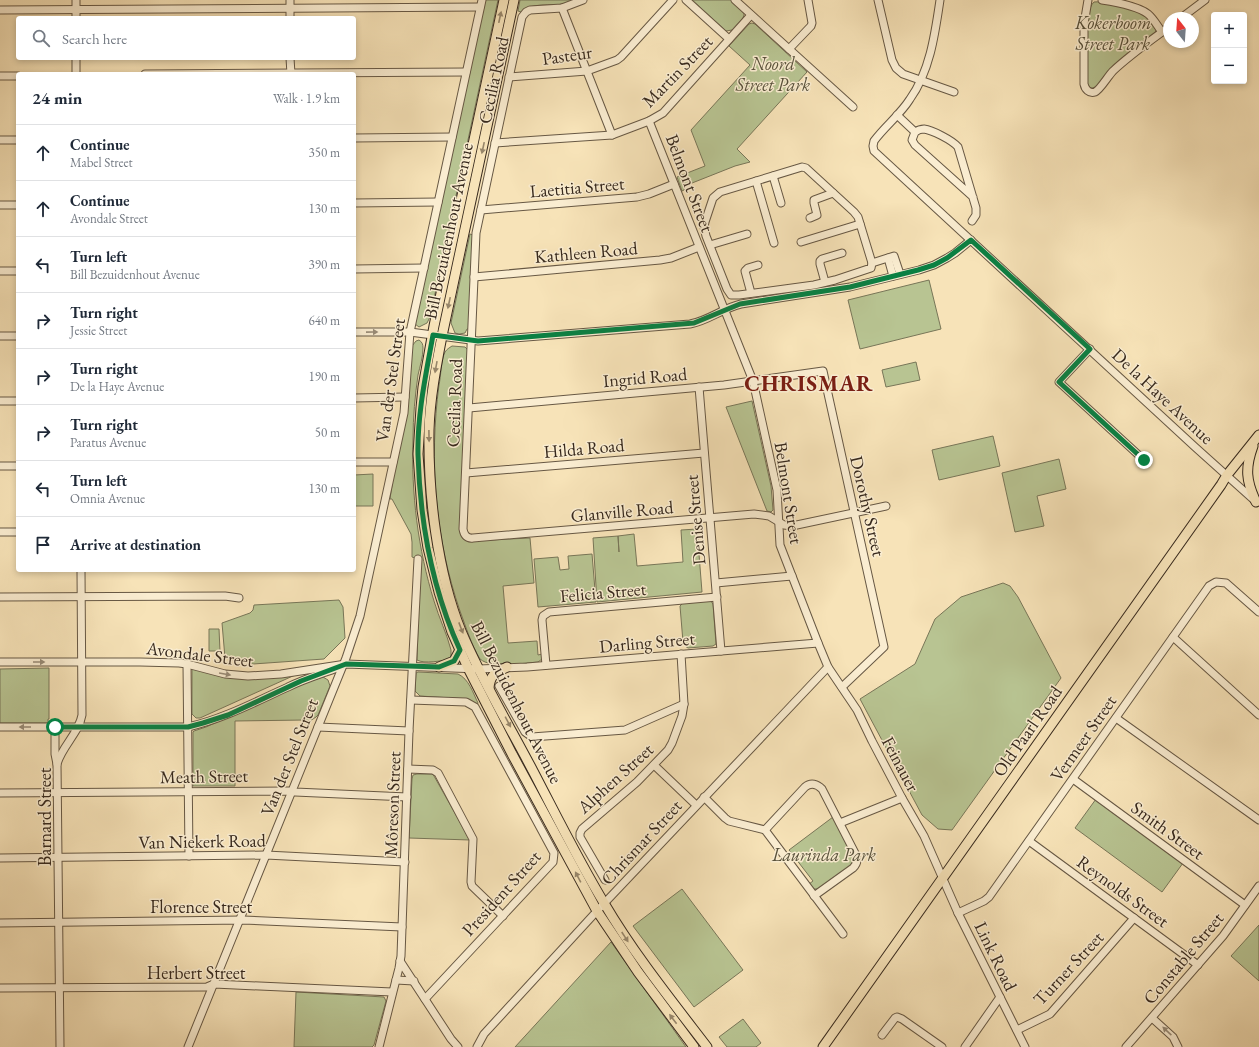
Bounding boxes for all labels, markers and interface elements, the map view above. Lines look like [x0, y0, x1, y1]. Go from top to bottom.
one-way arrow [498, 11, 504, 23]
park label: Kokerboom Street Park [1074, 11, 1151, 55]
north arrow [1163, 12, 1199, 48]
map controls [1211, 12, 1247, 84]
button: + [1211, 12, 1247, 48]
search box [16, 16, 356, 60]
icon: search [30, 27, 52, 49]
text: Search here [62, 29, 127, 48]
street label: Martin Street [637, 30, 717, 112]
street label: Cecilia Road [473, 33, 514, 126]
street label: Pasteur [541, 40, 593, 70]
button: − [1211, 48, 1247, 84]
park label: Noord Street Park [735, 52, 810, 96]
text: 24 min [32, 87, 82, 109]
text: Walk · 1.9 km [273, 90, 340, 107]
street label: Belmont Street [661, 131, 719, 236]
text: Continue [70, 135, 130, 154]
street label: Bill Bezuidenhout Avenue [418, 141, 478, 321]
one-way arrow [479, 141, 485, 154]
icon: ahead [32, 142, 54, 164]
text: 350 m [309, 144, 340, 161]
text: Mabel Street [70, 154, 133, 171]
street label: Laetitia Street [529, 171, 626, 203]
text: Continue [70, 191, 130, 210]
icon: ahead [32, 198, 54, 220]
text: 130 m [309, 200, 340, 217]
text: Avondale Street [70, 210, 148, 227]
street label: Kathleen Road [534, 236, 639, 268]
text: Turn left [70, 247, 127, 266]
icon: left [32, 254, 54, 276]
text: 390 m [309, 256, 340, 273]
text: Bill Bezuidenhout Avenue [70, 266, 200, 283]
one-way arrow [446, 297, 452, 309]
text: Turn right [70, 303, 138, 322]
icon: right [32, 310, 54, 332]
text: 640 m [309, 312, 340, 329]
street label: Van der Stel Street [370, 316, 410, 443]
text: Jessie Street [70, 322, 127, 339]
one-way arrow [366, 329, 379, 335]
street label: De la Haye Avenue [1107, 343, 1219, 449]
street label: Cecilia Road [441, 357, 467, 448]
text: Turn right [70, 359, 138, 378]
one-way arrow [433, 361, 439, 373]
street label: Ingrid Road [602, 362, 689, 392]
icon: right [32, 366, 54, 388]
text: 190 m [309, 368, 340, 385]
district label: CHRISMAR [744, 369, 874, 398]
text: De la Haye Avenue [70, 378, 164, 395]
text: Turn right [70, 415, 138, 434]
icon: right [32, 422, 54, 444]
text: 50 m [315, 424, 340, 441]
one-way arrow [426, 430, 433, 442]
street label: Hilda Road [543, 433, 626, 463]
text: Paratus Avenue [70, 434, 146, 451]
street label: Belmont Street [770, 440, 808, 546]
route end [1135, 451, 1153, 469]
street label: Dorothy Street [845, 453, 891, 559]
text: Turn left [70, 471, 127, 490]
street label: Denise Street [680, 474, 710, 566]
icon: left [32, 478, 54, 500]
text: 130 m [309, 480, 340, 497]
text: Omnia Avenue [70, 490, 145, 507]
street label: Glanville Road [570, 495, 675, 527]
icon: arrive [32, 534, 54, 556]
text: Arrive at destination [70, 535, 201, 554]
street label: Felicia Street [559, 577, 647, 607]
street label: Bill Bezuidenhout Avenue [466, 617, 568, 787]
one-way arrow [458, 622, 464, 634]
street label: Darling Street [598, 626, 696, 658]
street label: Avondale Street [144, 636, 255, 672]
one-way arrow [33, 659, 46, 665]
one-way arrow [219, 671, 231, 677]
street label: Old Paarl Road [987, 680, 1067, 781]
street label: Vermeer Street [1045, 690, 1121, 786]
street label: Van der Stel Street [255, 695, 323, 819]
one-way arrow [504, 716, 511, 728]
route start [46, 718, 64, 736]
one-way arrow [18, 724, 31, 730]
street label: Feinauer [877, 732, 925, 796]
street label: Alphen Street [571, 738, 658, 819]
street label: Môreson Street [379, 751, 405, 857]
street label: Meath Street [160, 764, 249, 788]
street label: Barnard Street [33, 767, 56, 866]
street label: Chrismar Street [596, 794, 687, 890]
street label: Smith Street [1127, 796, 1209, 864]
street label: Van Niekerk Road [138, 828, 267, 854]
park label: Laurinda Park [771, 843, 876, 866]
street label: President Street [456, 845, 546, 941]
street label: Reynolds Street [1072, 850, 1174, 932]
one-way arrow [575, 871, 581, 882]
street label: Florence Street [150, 895, 252, 918]
street label: Constable Street [1138, 907, 1228, 1009]
street label: Link Road [969, 918, 1023, 995]
street label: Turner Street [1028, 926, 1108, 1010]
one-way arrow [621, 931, 629, 942]
street label: Herbert Street [147, 961, 246, 984]
one-way arrow [669, 1013, 677, 1024]
one-way arrow [1162, 1027, 1171, 1036]

